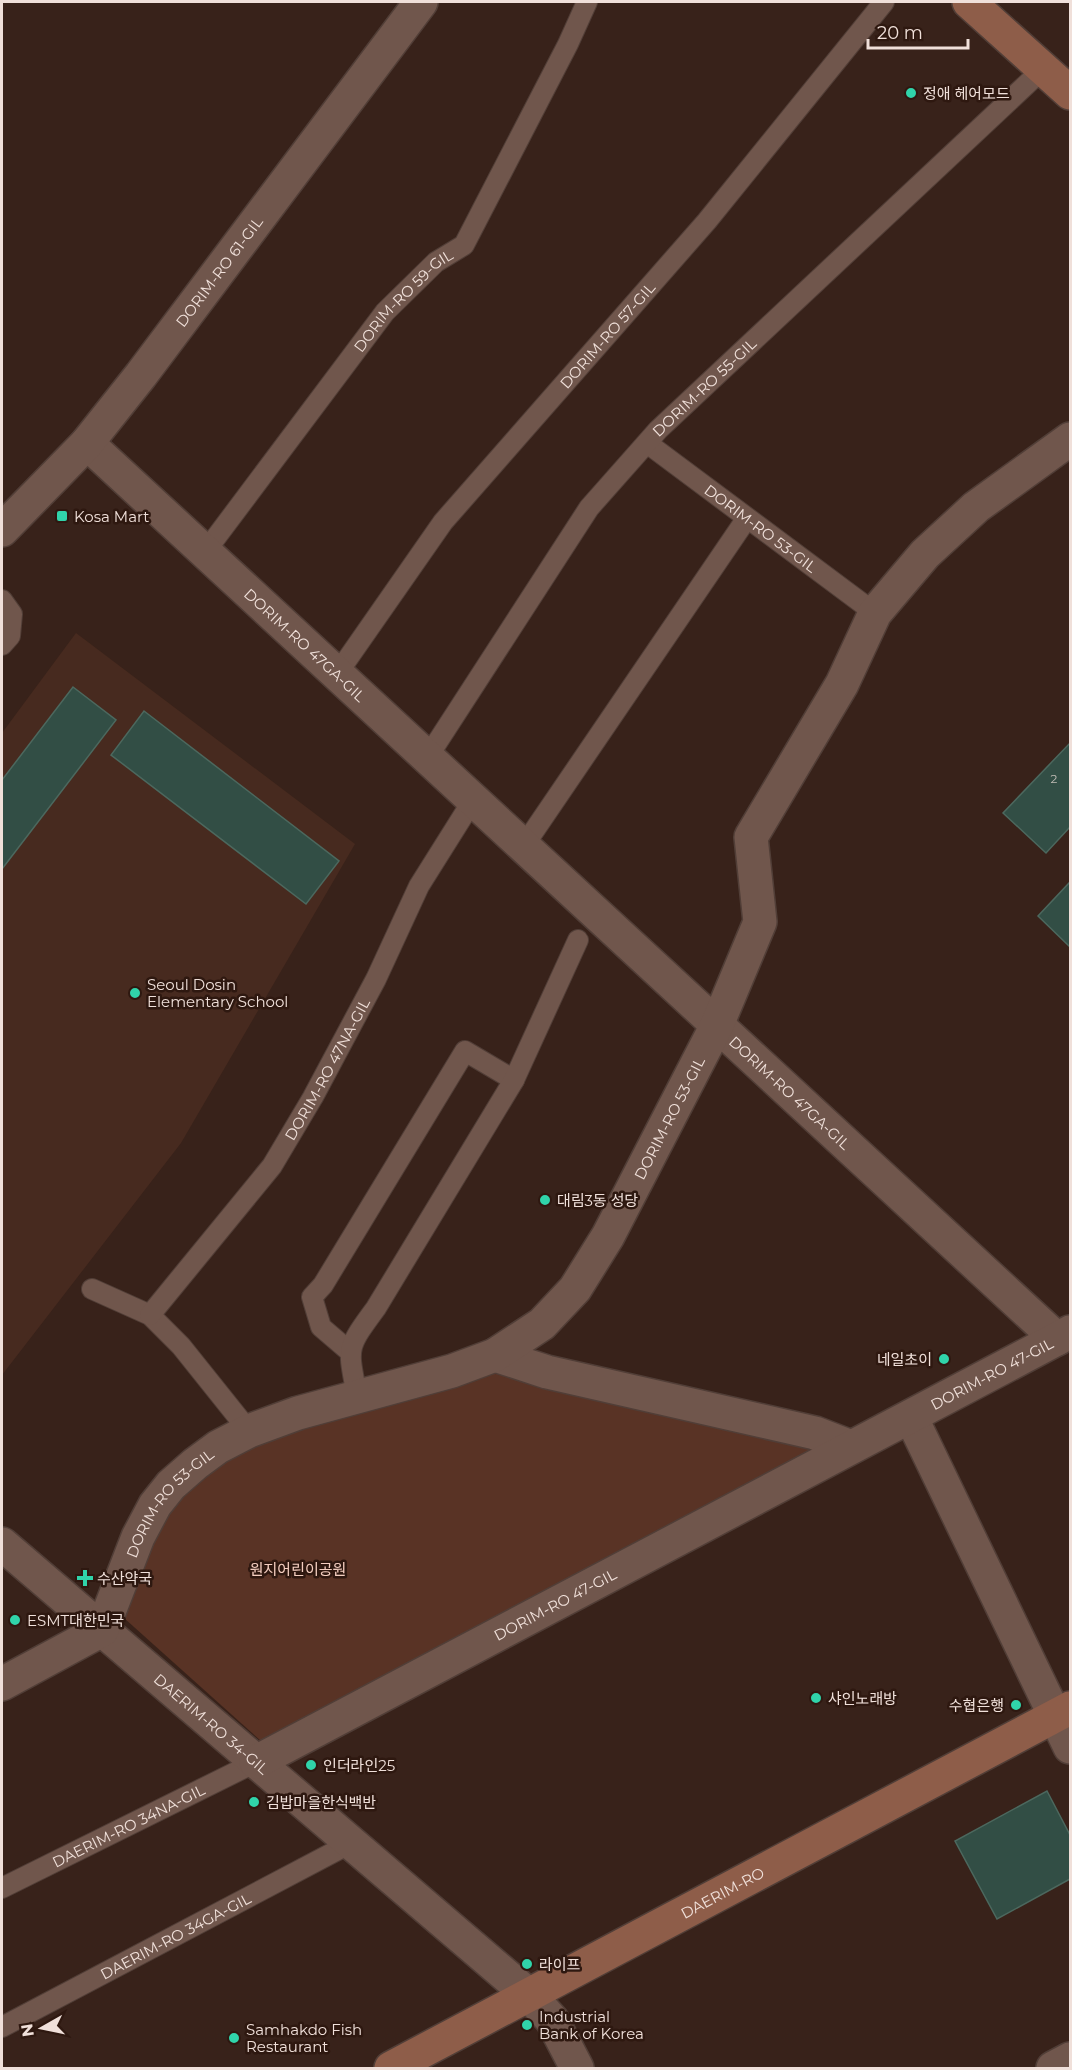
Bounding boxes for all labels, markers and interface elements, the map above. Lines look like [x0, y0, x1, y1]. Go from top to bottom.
scale bar [868, 12, 968, 50]
text: 20 m [877, 22, 923, 44]
place label: 정애 헤어모드 [923, 84, 1010, 103]
marker: 정애 헤어모드 [904, 86, 918, 100]
street label: DORIM-RO 61-GIL [171, 212, 266, 330]
street label: DORIM-RO 59-GIL [349, 245, 456, 355]
street label: DORIM-RO 57-GIL [555, 278, 659, 392]
street label: DORIM-RO 55-GIL [648, 334, 760, 440]
street label: DORIM-RO 53-GIL [701, 480, 821, 576]
place label: Kosa Mart [74, 507, 149, 526]
marker: Kosa Mart [55, 509, 69, 523]
street label: DORIM-RO 47GA-GIL [240, 584, 370, 705]
house number: 2 [1051, 771, 1058, 786]
place label: Seoul Dosin Elementary School [147, 975, 288, 1011]
marker: Seoul Dosin Elementary School [128, 986, 142, 1000]
street label: DORIM-RO 47NA-GIL [280, 995, 374, 1144]
street label: DORIM-RO 47GA-GIL [725, 1032, 855, 1153]
street label: DORIM-RO 53-GIL [629, 1053, 709, 1183]
place label: 대림3동 성당 [557, 1191, 639, 1210]
marker: 대림3동 성당 [538, 1193, 552, 1207]
street label: DORIM-RO 47-GIL [927, 1333, 1056, 1414]
place label: 네일초이 [877, 1350, 932, 1369]
marker: 네일초이 [937, 1352, 951, 1366]
street label: DORIM-RO 53-GIL [122, 1444, 217, 1560]
park label: 원지어린이공원 [250, 1560, 346, 1579]
street label: DORIM-RO 47-GIL [490, 1564, 620, 1644]
place label: 수산약국 [97, 1569, 152, 1588]
marker: 수산약국 [78, 1571, 92, 1585]
place label: ESMT대한민국 [27, 1611, 124, 1630]
marker: ESMT대한민국 [8, 1613, 22, 1627]
street label: DAERIM-RO 34-GIL [150, 1669, 273, 1778]
place label: 샤인노래방 [828, 1689, 897, 1708]
marker: 샤인노래방 [809, 1691, 823, 1705]
place label: 수협은행 [949, 1696, 1004, 1715]
marker: 수협은행 [1009, 1698, 1023, 1712]
place label: 인더라인25 [323, 1756, 395, 1775]
marker: 인더라인25 [304, 1758, 318, 1772]
street label: DAERIM-RO 34NA-GIL [49, 1779, 208, 1871]
place label: 김밥마을한식백반 [266, 1793, 376, 1812]
marker: 김밥마을한식백반 [247, 1795, 261, 1809]
street label: DAERIM-RO [677, 1862, 767, 1922]
street label: DAERIM-RO 34GA-GIL [97, 1888, 254, 1983]
place label: 라이프 [539, 1955, 581, 1974]
marker: 라이프 [520, 1957, 534, 1971]
north arrow [12, 1998, 72, 2058]
place label: Industrial Bank of Korea [539, 2007, 644, 2043]
marker: Industrial Bank of Korea [520, 2018, 534, 2032]
place label: Samhakdo Fish Restaurant [246, 2020, 362, 2056]
text: N [17, 2022, 38, 2038]
marker: Samhakdo Fish Restaurant [227, 2031, 241, 2045]

